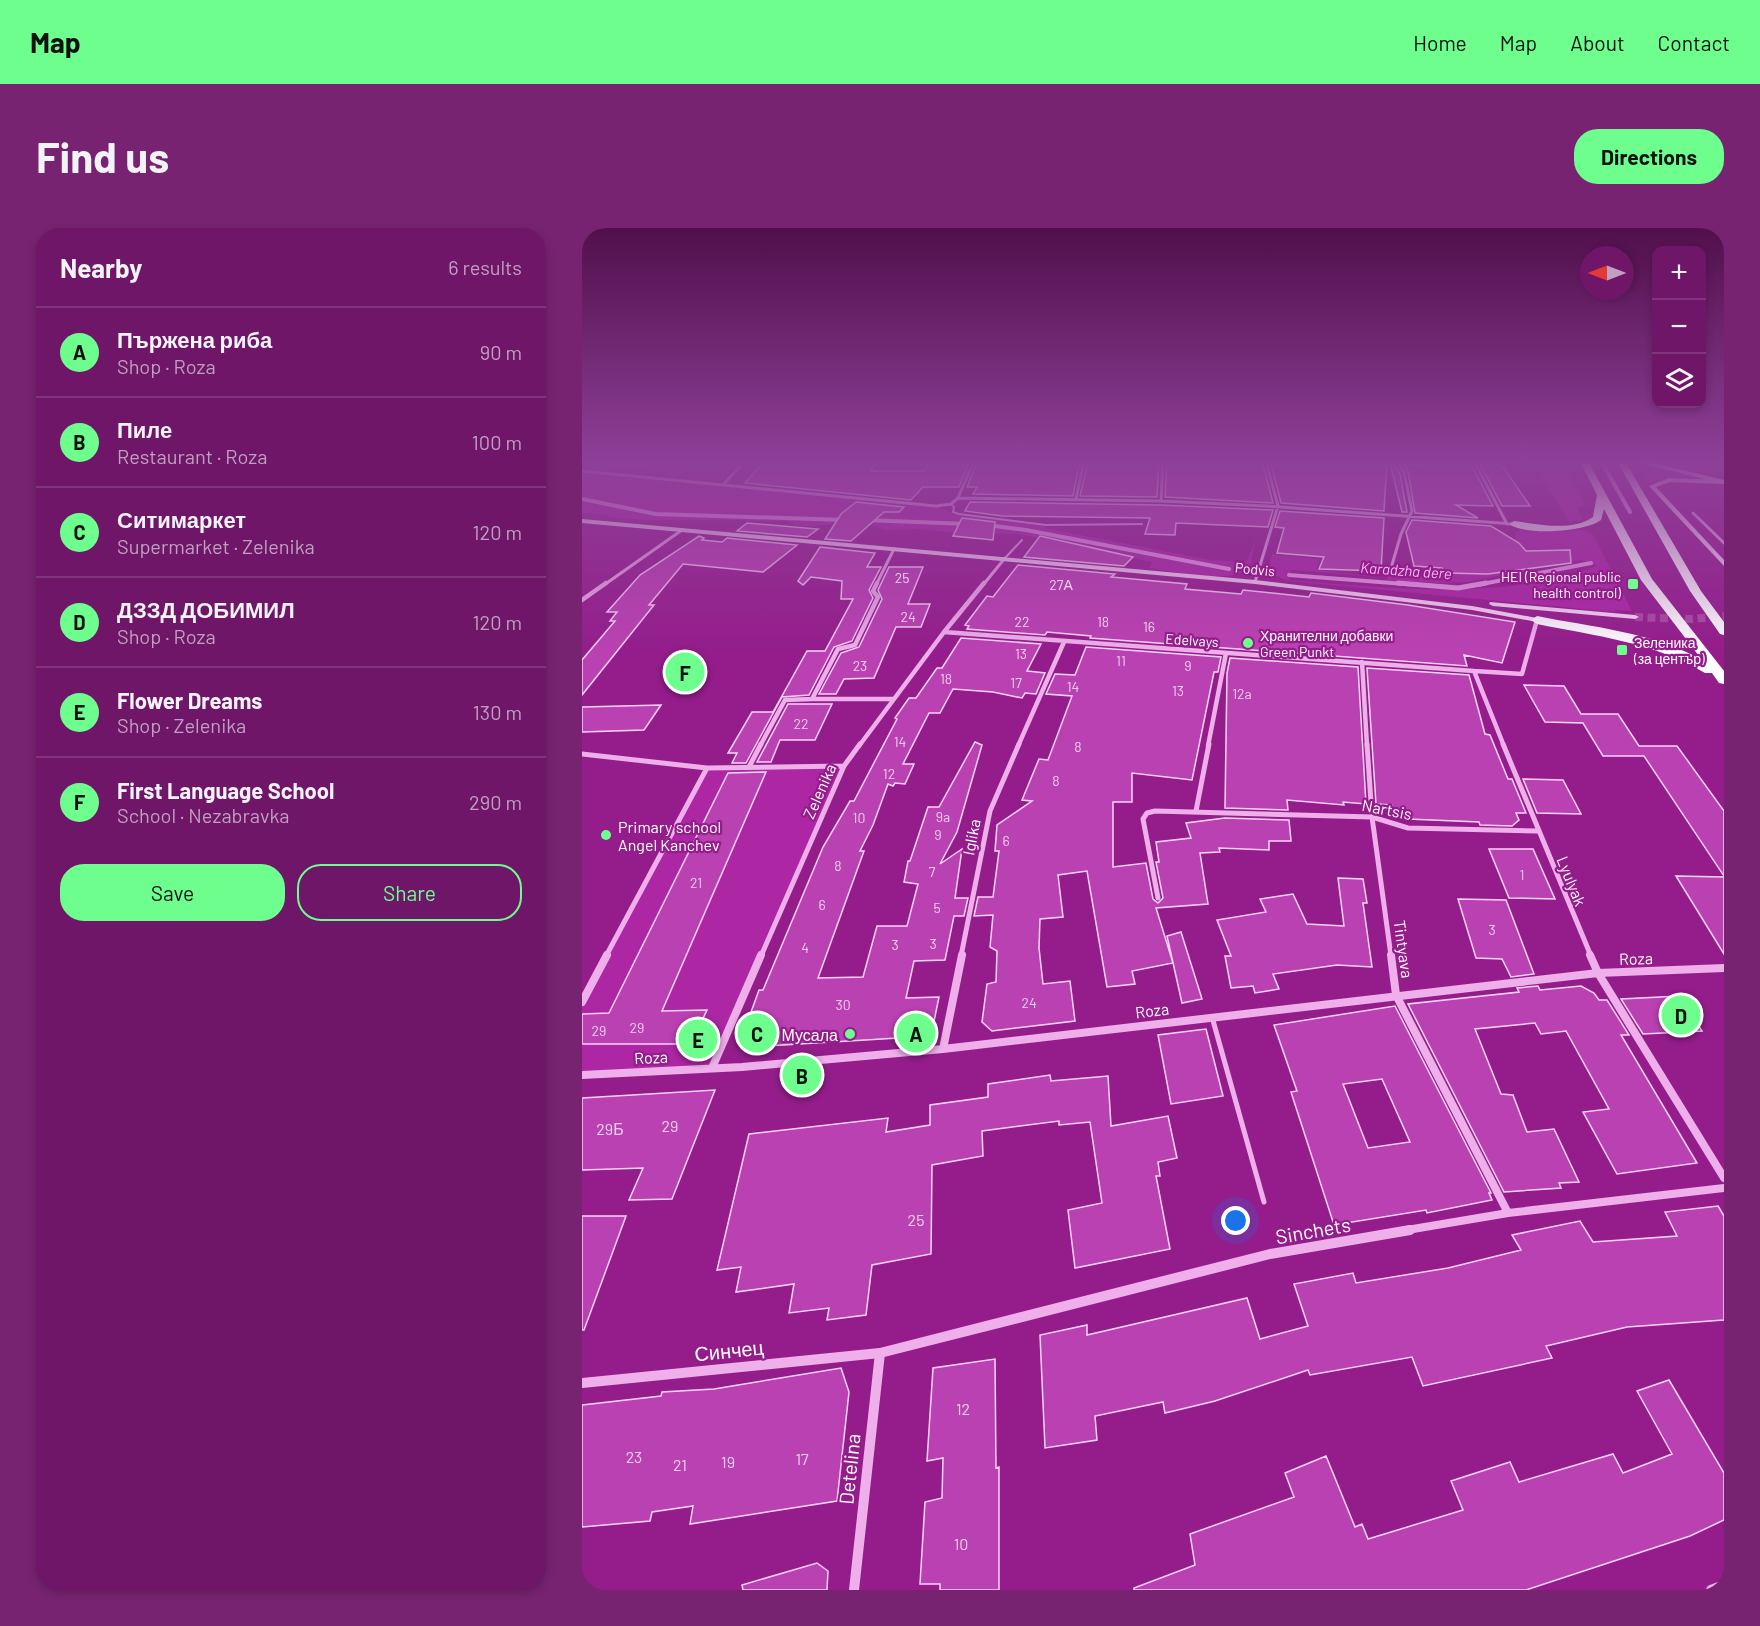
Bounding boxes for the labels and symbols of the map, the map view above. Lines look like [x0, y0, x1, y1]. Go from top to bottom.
north arrow [1580, 246, 1634, 300]
street label: Podvis [1234, 558, 1276, 580]
water label: Karadzha dere [1360, 558, 1452, 582]
place label: HEI (Regional public health control) [1501, 568, 1621, 601]
house number: 25 [895, 569, 909, 586]
house number: 27А [1049, 576, 1073, 593]
marker: HEI (Regional public health control) [1626, 577, 1640, 591]
house number: 24 [900, 608, 916, 625]
house number: 22 [1014, 613, 1030, 630]
house number: 18 [1097, 613, 1109, 630]
house number: 16 [1143, 618, 1155, 635]
place label: Хранителни добавки Green Punkt [1260, 627, 1393, 660]
street label: Edelvays [1165, 630, 1219, 650]
place label: Зеленика (за център) [1633, 634, 1705, 667]
marker: Хранителни добавки Green Punkt [1241, 636, 1255, 650]
marker: Зеленика (за център) [1615, 643, 1629, 657]
house number: 13 [1015, 645, 1027, 662]
pin: F [666, 650, 704, 694]
house number: 11 [1116, 652, 1126, 669]
house number: 23 [853, 657, 867, 674]
house number: 9 [1184, 657, 1192, 674]
house number: 18 [940, 670, 952, 687]
house number: 17 [1010, 674, 1022, 691]
house number: 14 [1067, 678, 1079, 695]
house number: 13 [1172, 682, 1184, 699]
house number: 12a [1232, 685, 1252, 702]
house number: 22 [793, 715, 809, 732]
house number: 14 [894, 733, 906, 750]
house number: 8 [1074, 738, 1082, 755]
street label: Zelenika [798, 761, 840, 821]
house number: 12 [883, 765, 895, 782]
house number: 8 [1052, 772, 1060, 789]
street label: Nartsis [1360, 795, 1414, 823]
house number: 9a [936, 808, 950, 825]
house number: 10 [853, 809, 865, 826]
place label: Primary school Angel Kanchev [618, 817, 721, 854]
street label: Iglika [958, 817, 984, 857]
house number: 9 [934, 826, 942, 843]
marker: Primary school Angel Kanchev [599, 828, 613, 842]
house number: 6 [1002, 832, 1010, 849]
street label: Lyulyak [1553, 853, 1591, 909]
house number: 8 [834, 857, 842, 874]
house number: 7 [929, 863, 936, 880]
house number: 1 [1520, 866, 1524, 883]
house number: 21 [690, 874, 702, 891]
house number: 6 [818, 896, 826, 913]
house number: 5 [933, 899, 941, 916]
street label: Tintyava [1391, 919, 1417, 979]
house number: 3 [1488, 921, 1496, 938]
house number: 3 [929, 935, 937, 952]
house number: 3 [891, 936, 899, 953]
house number: 4 [801, 939, 809, 956]
street label: Roza [1619, 948, 1653, 968]
pin: D [1662, 992, 1700, 1038]
house number: 24 [1021, 994, 1037, 1011]
house number: 30 [835, 996, 851, 1013]
street label: Roza [1134, 999, 1170, 1021]
pin: C [738, 1010, 777, 1056]
pin: A [896, 1010, 936, 1056]
pin: E [678, 1016, 718, 1062]
house number: 29 [630, 1019, 644, 1036]
house number: 29 [592, 1022, 606, 1039]
place label: Мусала [782, 1025, 838, 1044]
marker: Мусала [843, 1027, 857, 1041]
street label: Roza [634, 1047, 668, 1067]
pin: B [782, 1052, 822, 1098]
house number: 29 [662, 1116, 678, 1135]
house number: 29Б [596, 1119, 624, 1138]
your location [1221, 1206, 1250, 1235]
house number: 25 [908, 1210, 924, 1229]
street label: Sinchets [1274, 1212, 1352, 1248]
street label: Синчец [693, 1334, 765, 1366]
house number: 12 [956, 1399, 970, 1418]
street label: Detelina [833, 1432, 865, 1506]
house number: 23 [626, 1447, 642, 1466]
house number: 17 [795, 1449, 809, 1468]
house number: 19 [721, 1452, 735, 1471]
house number: 21 [673, 1455, 687, 1474]
house number: 10 [954, 1534, 968, 1553]

